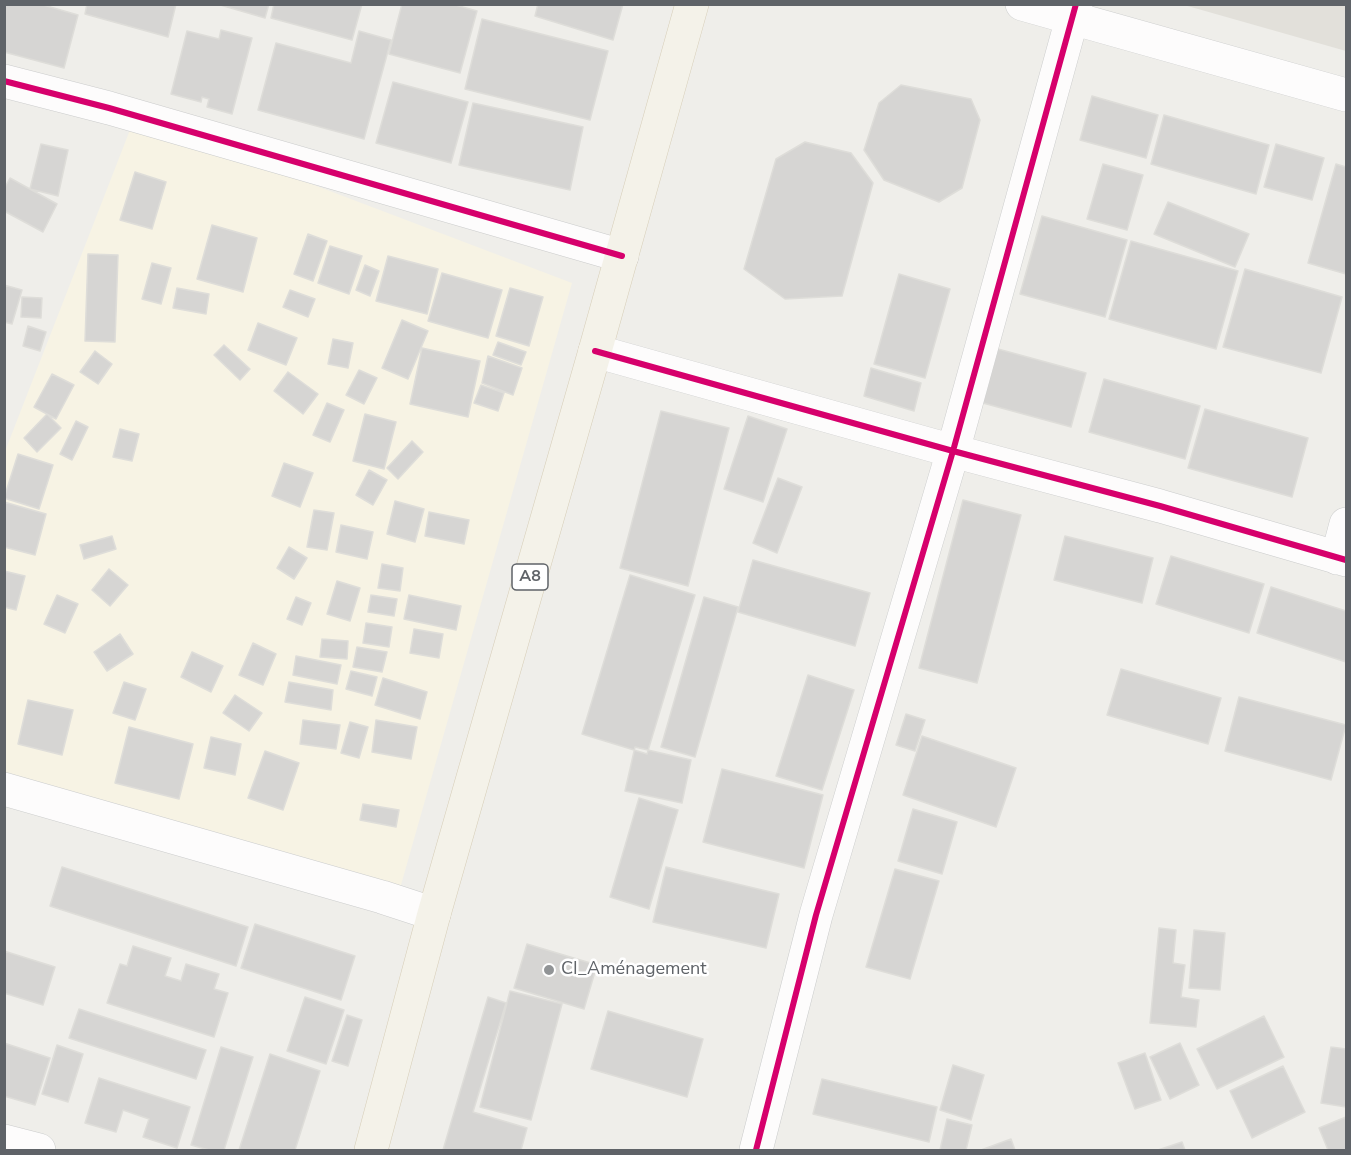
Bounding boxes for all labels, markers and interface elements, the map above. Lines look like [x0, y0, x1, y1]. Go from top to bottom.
road number: A8 [512, 564, 548, 590]
place label: CI_Aménagement [561, 959, 707, 981]
marker: CI_Aménagement [542, 963, 556, 977]

